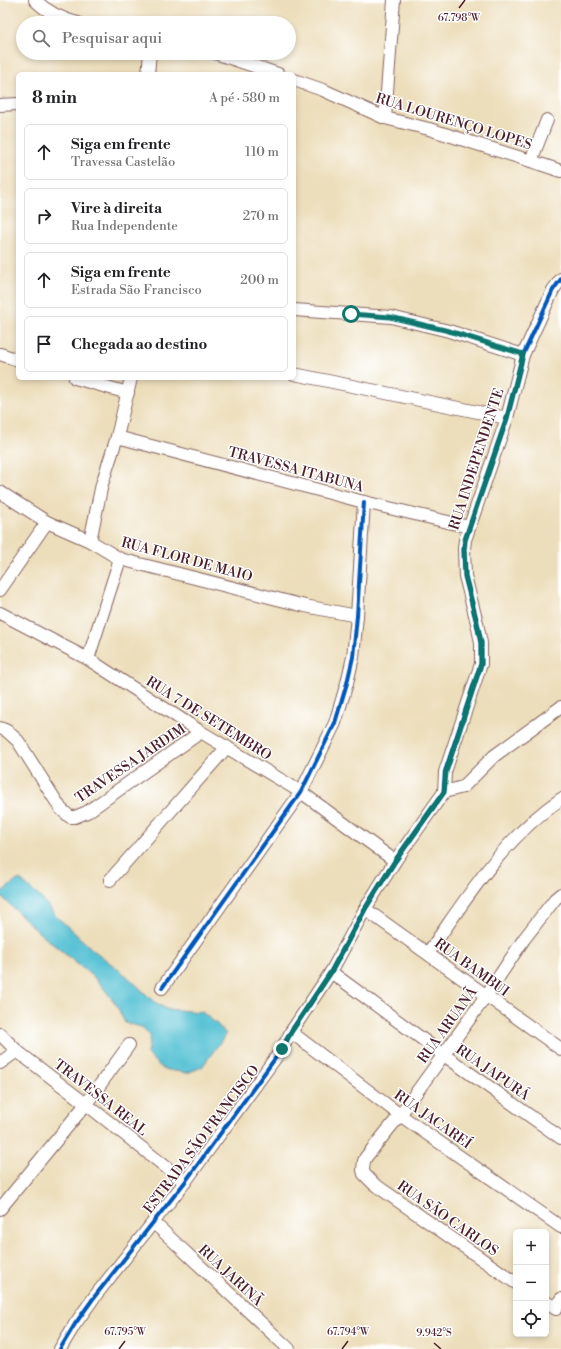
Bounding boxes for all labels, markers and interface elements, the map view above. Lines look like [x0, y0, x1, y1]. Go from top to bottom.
text: 67.798°W [438, 12, 481, 24]
search box [16, 16, 296, 60]
icon: search [30, 27, 52, 49]
text: Pesquisar aqui [62, 29, 162, 48]
text: 8 min [32, 87, 77, 109]
text: A pé · 580 m [209, 90, 280, 106]
street label: RUA LOURENÇO LOPES [373, 90, 534, 154]
text: Siga em frente [71, 135, 171, 154]
icon: ahead [33, 141, 55, 163]
text: 110 m [245, 144, 279, 160]
text: Travessa Castelão [71, 154, 175, 170]
text: Vire à direita [71, 199, 162, 218]
icon: right [33, 205, 55, 227]
text: 270 m [243, 208, 279, 224]
text: Rua Independente [71, 218, 178, 234]
text: Siga em frente [71, 263, 171, 282]
icon: ahead [33, 269, 55, 291]
text: 200 m [240, 272, 279, 288]
text: Estrada São Francisco [71, 282, 202, 298]
route start [342, 305, 360, 323]
icon: arrive [33, 333, 55, 355]
text: Chegada ao destino [71, 335, 207, 354]
street label: RUA INDEPENDENTE [446, 386, 508, 533]
street label: TRAVESSA ITABUNA [226, 443, 366, 497]
street label: RUA FLOR DE MAIO [119, 534, 254, 586]
street label: RUA 7 DE SETEMBRO [142, 673, 275, 765]
street label: TRAVESSA JARDIM [72, 720, 190, 807]
street label: RUA BAMBUI [430, 935, 513, 1001]
street label: RUA ARUANÃ [412, 982, 482, 1067]
street label: RUA JAPURÁ [452, 1039, 534, 1105]
route end [273, 1040, 291, 1058]
street label: TRAVESSA REAL [50, 1056, 151, 1140]
street label: ESTRADA SÃO FRANCISCO [138, 1060, 264, 1218]
street label: RUA JACAREÍ [390, 1085, 476, 1154]
street label: RUA SÃO CARLOS [393, 1176, 503, 1260]
map controls [513, 1229, 549, 1337]
button: + [513, 1229, 549, 1265]
street label: RUA JARINÃ [194, 1240, 268, 1311]
button: − [513, 1265, 549, 1301]
button: locate [513, 1301, 549, 1337]
text: 67.795°W [104, 1326, 147, 1338]
text: 67.794°W [327, 1326, 370, 1338]
text: 9.942°S [416, 1327, 452, 1339]

